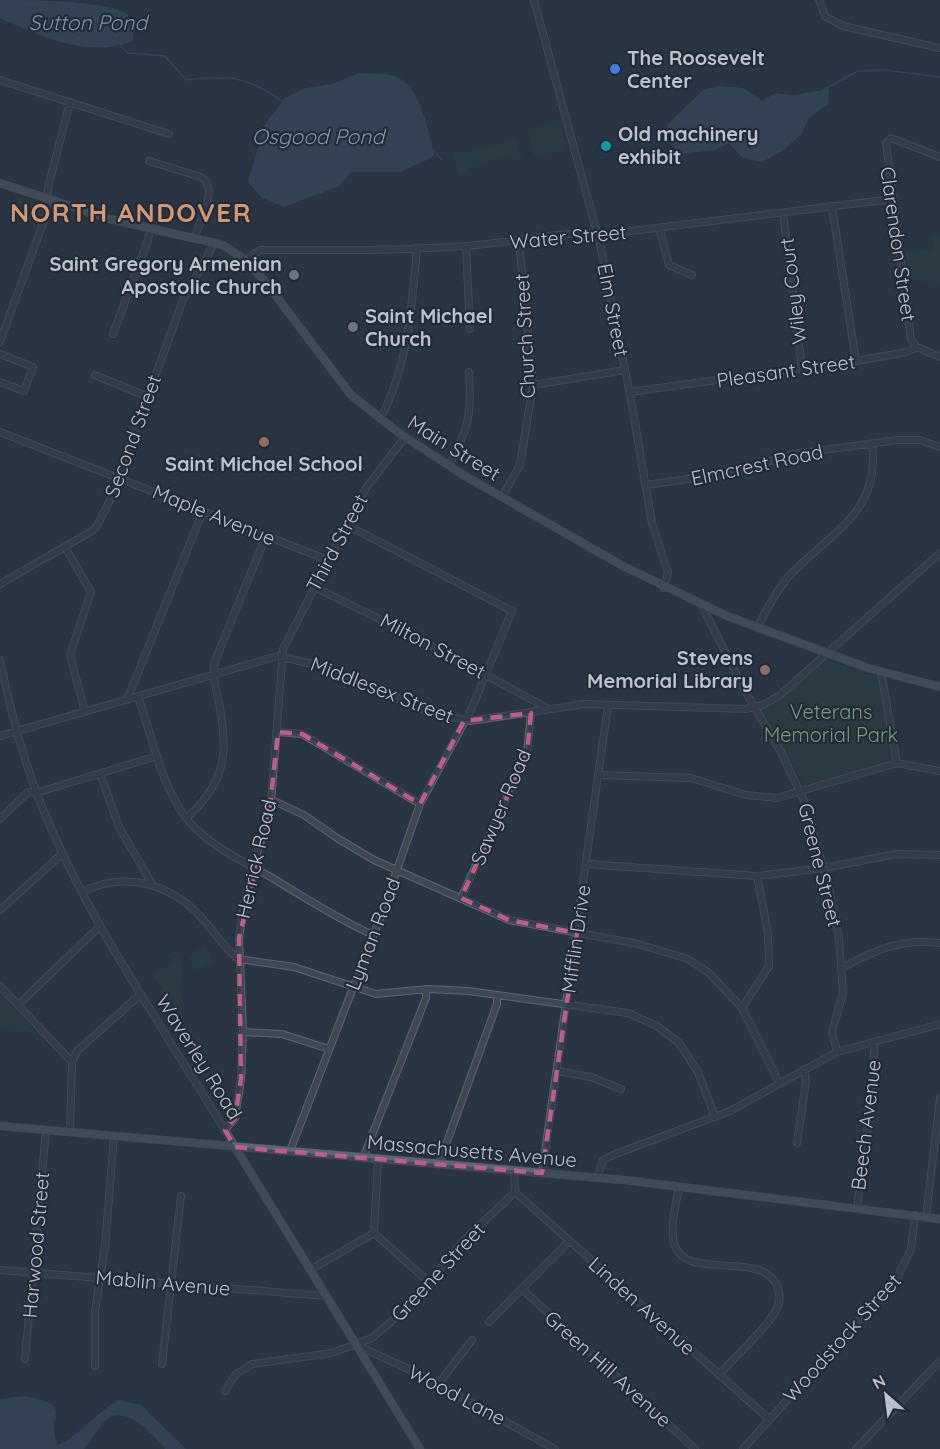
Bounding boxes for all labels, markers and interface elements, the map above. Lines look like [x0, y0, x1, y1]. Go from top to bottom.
water label: Sutton Pond [29, 9, 149, 35]
place label: The Roosevelt Center [627, 45, 765, 93]
marker: The Roosevelt Center [608, 62, 622, 76]
place label: Old machinery exhibit [618, 121, 759, 169]
water label: Osgood Pond [252, 123, 386, 149]
marker: Old machinery exhibit [599, 139, 613, 153]
street label: Clarendon Street [875, 165, 922, 323]
district label: NORTH ANDOVER [10, 196, 252, 229]
street label: Water Street [509, 219, 628, 254]
street label: Wiley Court [774, 236, 811, 346]
place label: Saint Gregory Armenian Apostolic Church [50, 251, 282, 299]
street label: Elm Street [592, 261, 635, 359]
marker: Saint Gregory Armenian Apostolic Church [287, 268, 301, 282]
street label: Church Street [509, 273, 540, 399]
place label: Saint Michael Church [365, 303, 493, 351]
marker: Saint Michael Church [346, 320, 360, 334]
street label: Pleasant Street [715, 348, 857, 393]
street label: Second Street [99, 371, 166, 501]
street label: Main Street [403, 409, 505, 486]
marker: Saint Michael School [257, 435, 271, 449]
street label: Elmcrest Road [689, 438, 825, 491]
place label: Saint Michael School [165, 451, 363, 476]
street label: Maple Avenue [149, 479, 279, 551]
street label: Third Street [300, 489, 373, 596]
street label: Milton Street [376, 607, 490, 684]
place label: Stevens Memorial Library [587, 645, 753, 693]
street label: Middlesex Street [307, 651, 457, 728]
marker: Stevens Memorial Library [758, 663, 772, 677]
park label: Veterans Memorial Park [764, 699, 898, 747]
street label: Sawyer Road [465, 745, 536, 869]
street label: Herrick Road [230, 797, 281, 921]
street label: Greene Street [793, 800, 848, 930]
street label: Lyman Road [340, 874, 405, 994]
street label: Mifflin Drive [556, 883, 595, 995]
street label: Waverley Road [151, 990, 248, 1124]
street label: Beech Avenue [845, 1058, 886, 1192]
street label: Massachusetts Avenue [366, 1129, 578, 1172]
street label: Harwood Street [17, 1171, 54, 1319]
street label: Greene Street [385, 1217, 490, 1327]
street label: Linden Avenue [584, 1251, 701, 1360]
street label: Mablin Avenue [95, 1264, 231, 1301]
street label: Woodstock Street [777, 1268, 906, 1407]
street label: Green Hill Avenue [540, 1305, 677, 1432]
street label: Wood Lane [404, 1359, 510, 1431]
north arrow [856, 1365, 916, 1425]
text: N [869, 1370, 889, 1393]

